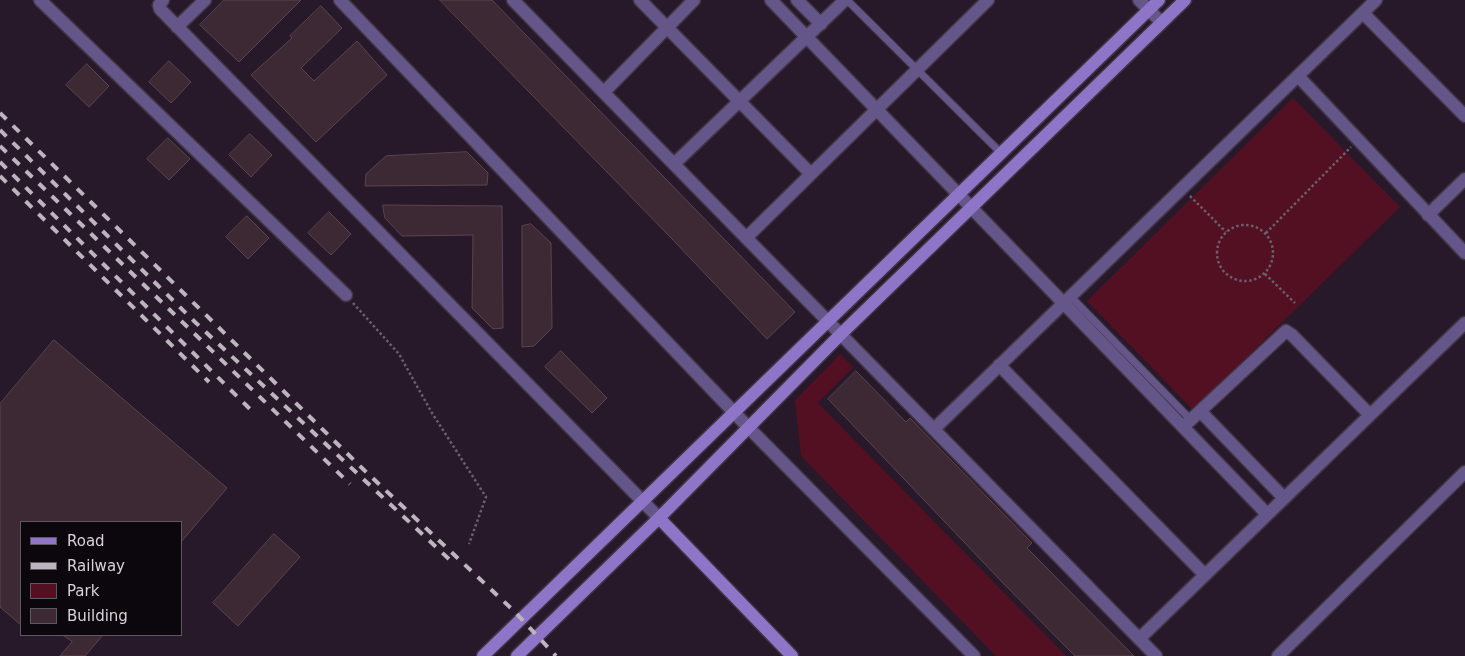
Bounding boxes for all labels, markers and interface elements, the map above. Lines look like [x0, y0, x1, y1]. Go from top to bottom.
legend [20, 521, 182, 636]
text: Road [67, 532, 105, 550]
text: Railway [67, 557, 125, 575]
text: Park [67, 582, 99, 600]
text: Building [67, 607, 128, 625]

